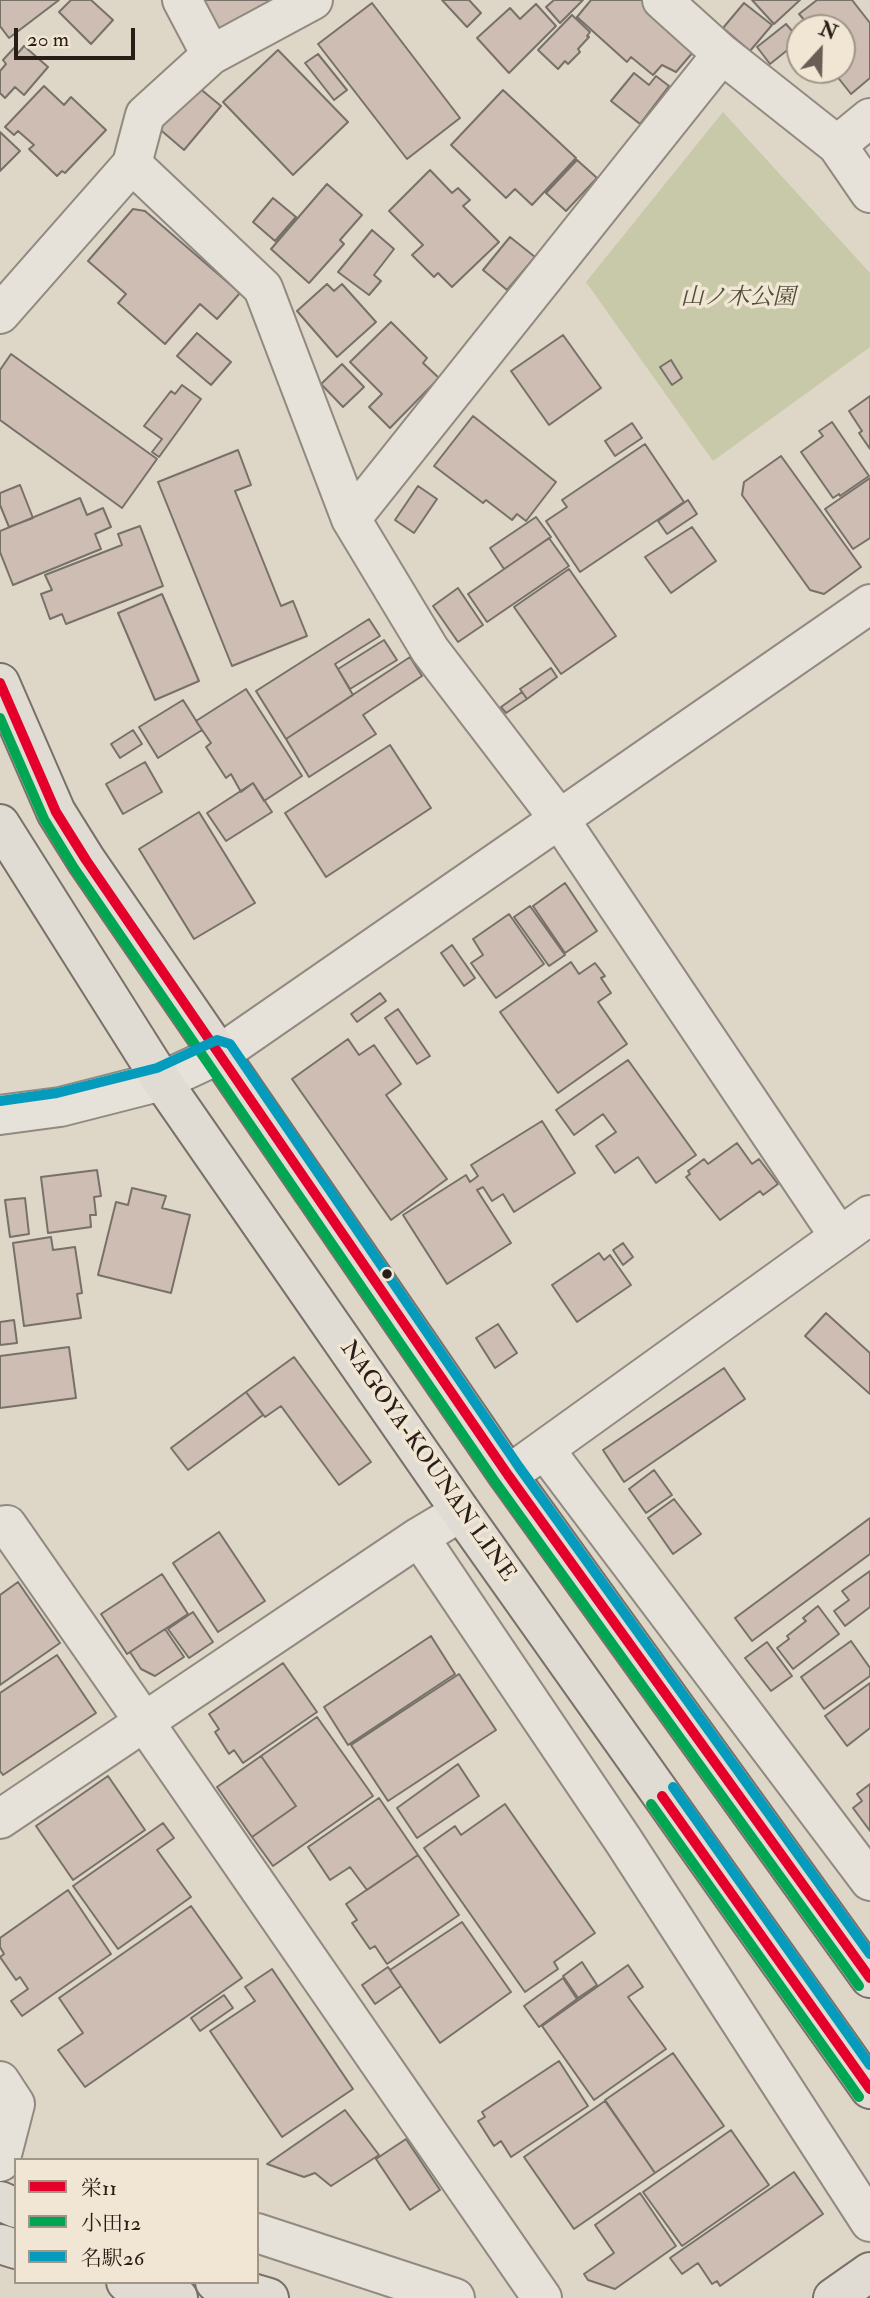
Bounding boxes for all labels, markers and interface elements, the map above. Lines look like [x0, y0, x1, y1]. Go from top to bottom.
scale bar [18, 14, 138, 58]
north arrow [786, 14, 856, 84]
text: N [816, 17, 840, 46]
text: 20 m [27, 26, 69, 53]
park label: 山ノ木公園 [681, 285, 795, 313]
unlabelled marker [380, 1267, 394, 1281]
street label: NAGOYA-KOUNAN LINE [333, 1336, 521, 1588]
legend [14, 2158, 259, 2284]
text: 栄11 [81, 2175, 117, 2202]
text: 小田12 [81, 2210, 141, 2237]
text: 名駅26 [81, 2245, 144, 2272]

